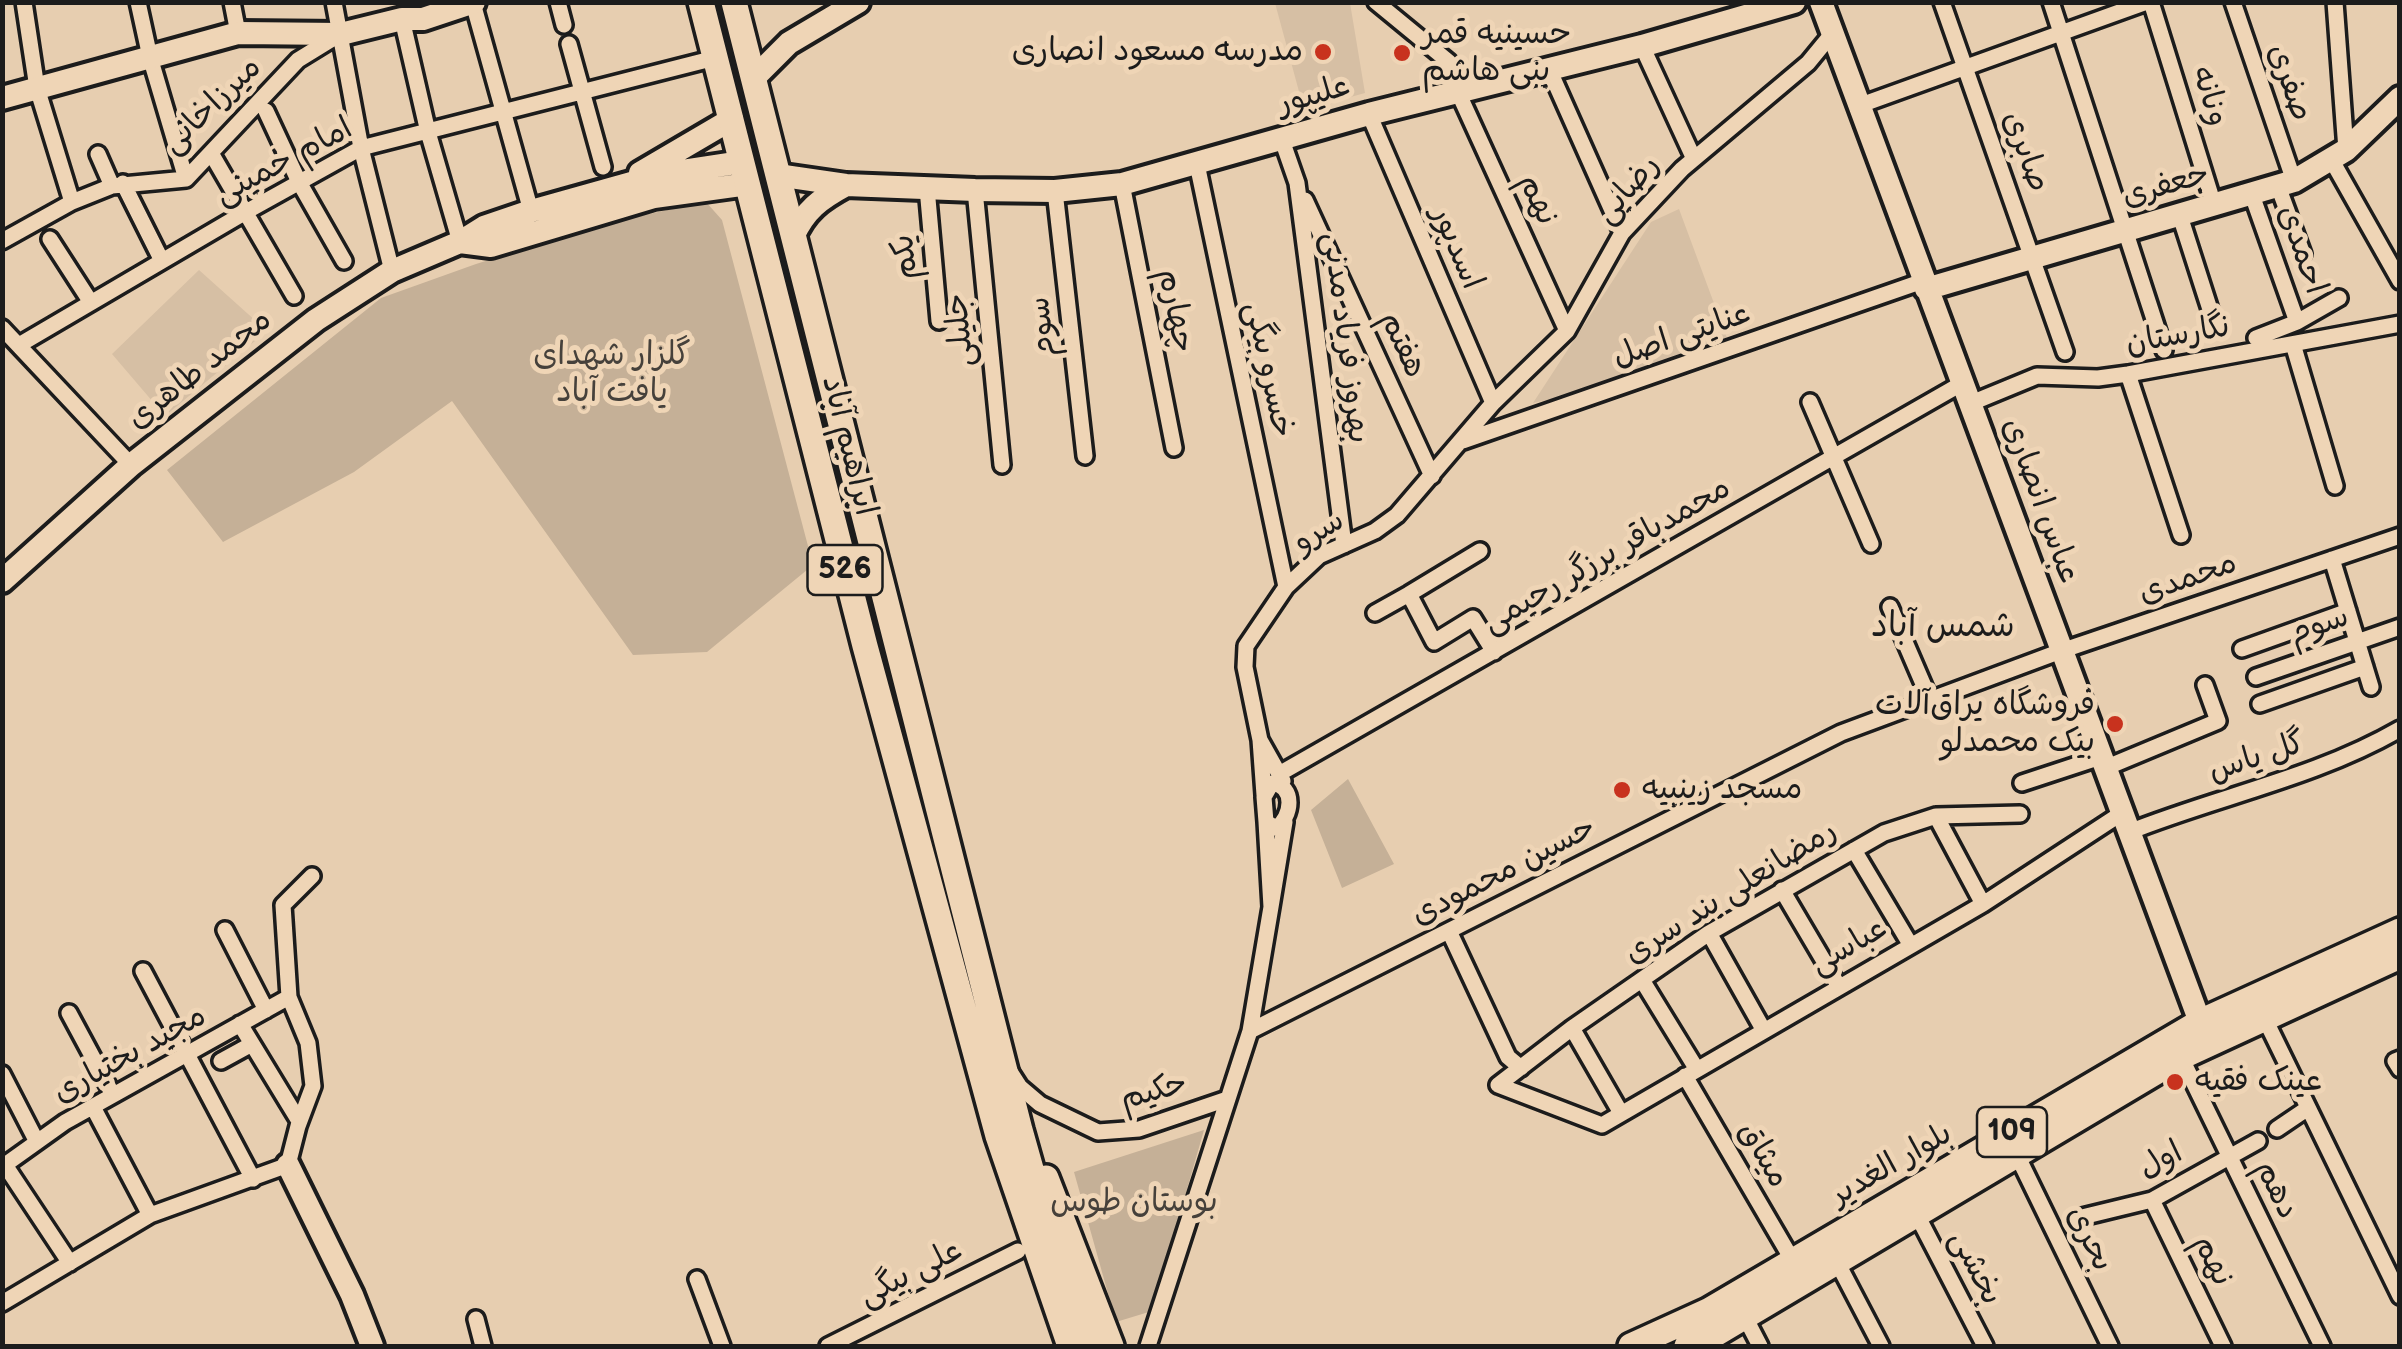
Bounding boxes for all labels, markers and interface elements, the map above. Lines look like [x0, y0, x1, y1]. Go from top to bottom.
place label: حسینیه قمر بنی هاشم [1422, 16, 1571, 91]
place label: مدرسه مسعود انصاری [1012, 33, 1303, 71]
street label: صفری [2258, 39, 2320, 127]
marker: مدرسه مسعود انصاری [1312, 41, 1334, 63]
marker: حسینیه قمر بنی هاشم [1391, 42, 1413, 64]
street label: میرزاخانی [154, 49, 270, 163]
street label: ونانه [2182, 61, 2236, 131]
street label: علیپور [1273, 67, 1355, 125]
street label: صابری [1993, 106, 2057, 198]
street label: امام خمینی [208, 110, 360, 214]
street label: رضایی [1587, 147, 1669, 233]
street label: جعفری [2118, 155, 2214, 217]
street label: نهم [1509, 168, 1565, 232]
street label: اسدپور [1421, 201, 1491, 295]
street label: احمدی [2268, 201, 2334, 299]
street label: بهروز فریاد مدنی [1313, 230, 1377, 446]
street label: یکم [885, 233, 927, 281]
street label: چهارم [1148, 266, 1202, 356]
street label: جلیلی [938, 291, 984, 369]
street label: سوم [1021, 295, 1065, 359]
street label: عنایتی اصل [1608, 295, 1756, 377]
street label: خسرو بیگی [1235, 299, 1301, 441]
street label: محمد طاهری [120, 302, 280, 438]
street label: هفتم [1370, 306, 1434, 384]
street label: نگارستان [2123, 308, 2233, 364]
park label: گلزار شهدای یافت آباد [533, 337, 691, 412]
street label: ابراهیم آباد [812, 372, 884, 520]
street label: عباس انصاری [1992, 413, 2088, 589]
street label: محمدباقر برزگر رحیمی [1476, 469, 1738, 643]
street label: سرو [1286, 502, 1352, 562]
street label: محمدی [2134, 544, 2242, 614]
road number: 526 [808, 545, 882, 595]
street label: سوم [2284, 598, 2354, 654]
district label: شمس آباد [1871, 606, 2015, 648]
place label: فروشگاه یراق‌آلات بیک محمدلو [1875, 687, 2095, 762]
marker: فروشگاه یراق‌آلات بیک محمدلو [2104, 713, 2126, 735]
street label: گل یاس [2204, 724, 2310, 792]
place label: مسجد زینبیه [1642, 771, 1802, 809]
marker: مسجد زینبیه [1611, 779, 1633, 801]
street label: حسین محمودی [1405, 809, 1603, 935]
street label: رمضانعلی بند سری [1618, 812, 1844, 974]
street label: عباسی [1804, 910, 1894, 984]
street label: مجید بختیاری [47, 997, 213, 1113]
place label: عینک فقیه [2195, 1063, 2322, 1101]
street label: حکیم [1117, 1065, 1191, 1119]
marker: عینک فقیه [2164, 1071, 2186, 1093]
road number: 109 [1977, 1107, 2047, 1157]
street label: میثاق [1729, 1115, 1797, 1195]
street label: بلوار الغدیر [1825, 1115, 1959, 1215]
street label: اول [2133, 1134, 2189, 1188]
street label: دهم [2245, 1154, 2307, 1226]
park label: بوستان طوس [1050, 1184, 1218, 1222]
street label: بحری [2057, 1200, 2121, 1278]
street label: بخشی [1940, 1224, 2010, 1312]
street label: نهم [2183, 1229, 2241, 1293]
street label: علی بیگی [853, 1232, 969, 1316]

